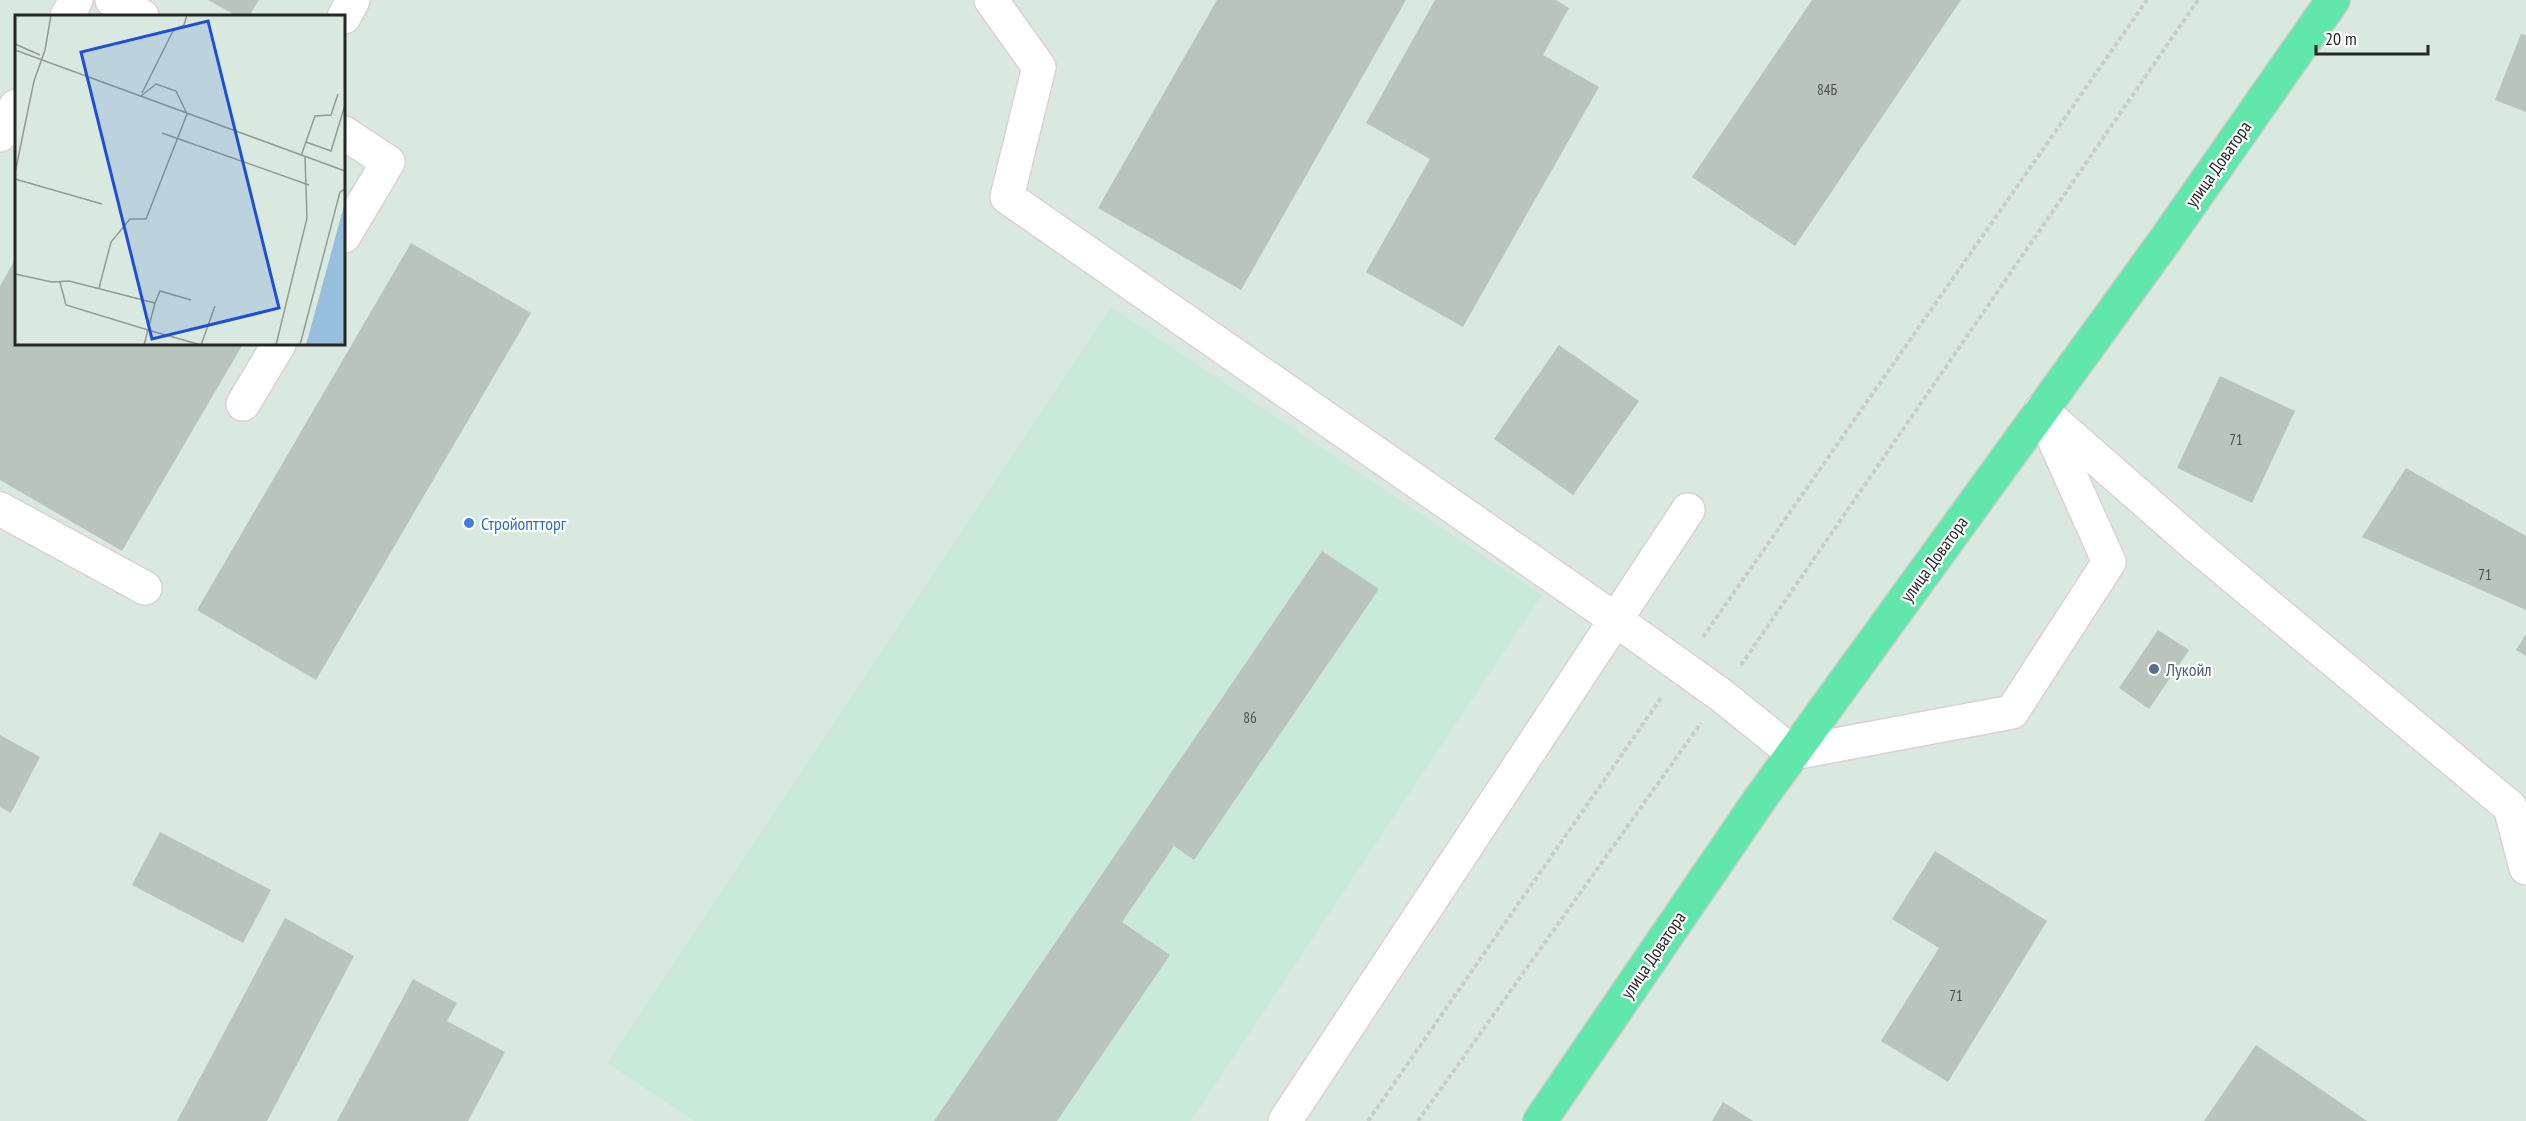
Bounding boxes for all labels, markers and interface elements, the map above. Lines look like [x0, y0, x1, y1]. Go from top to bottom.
inset map [15, 15, 345, 345]
scale bar [2316, 18, 2428, 56]
text: 20 m [2325, 27, 2357, 50]
house number: 84Б [1817, 80, 1837, 99]
street label: улица Доватора [2180, 116, 2256, 212]
house number: 71 [2229, 430, 2243, 449]
place label: Стройоптторг [481, 512, 567, 535]
street label: улица Доватора [1895, 512, 1973, 606]
marker: Стройоптторг [462, 516, 476, 530]
house number: 71 [2478, 565, 2492, 584]
place label: Лукойл [2165, 658, 2212, 681]
marker: Лукойл [2147, 662, 2161, 676]
house number: 86 [1243, 708, 1257, 727]
street label: улица Доватора [1615, 907, 1691, 1003]
house number: 71 [1949, 986, 1963, 1005]

